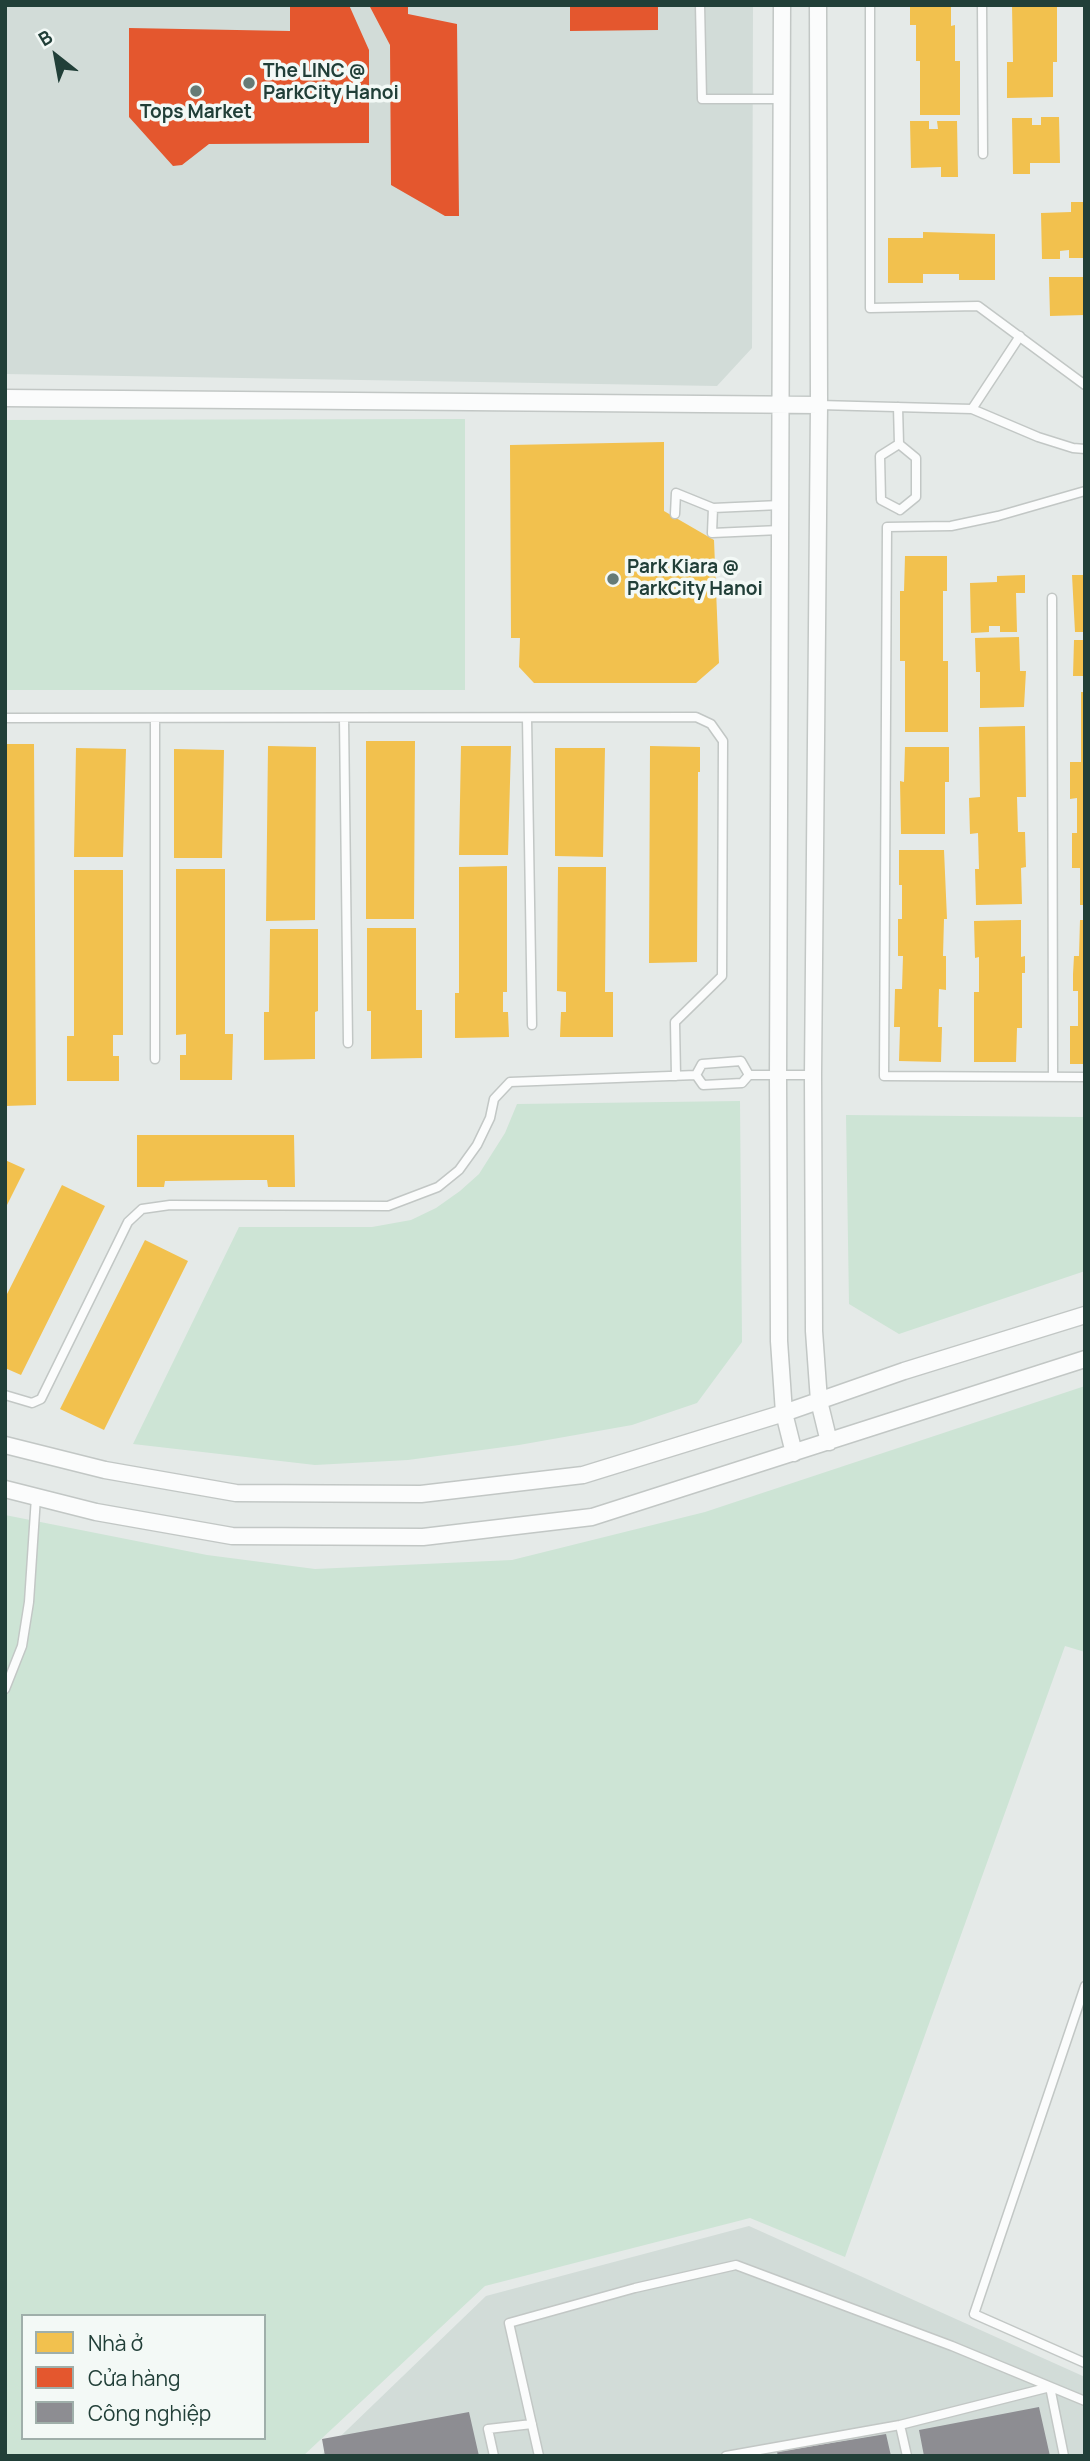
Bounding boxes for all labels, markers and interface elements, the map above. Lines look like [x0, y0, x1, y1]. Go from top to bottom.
north arrow [21, 21, 91, 91]
text: B [33, 24, 57, 52]
place label: The LINC @ ParkCity Hanoi [263, 61, 399, 105]
marker: The LINC @ ParkCity Hanoi [241, 75, 257, 91]
marker: Tops Market [188, 83, 204, 99]
place label: Tops Market [140, 102, 252, 124]
place label: Park Kiara @ ParkCity Hanoi [627, 557, 763, 601]
marker: Park Kiara @ ParkCity Hanoi [605, 571, 621, 587]
legend [21, 2314, 266, 2440]
text: Nhà ở [88, 2329, 143, 2357]
text: Cửa hàng [88, 2364, 180, 2392]
text: Công nghiệp [88, 2399, 211, 2427]

